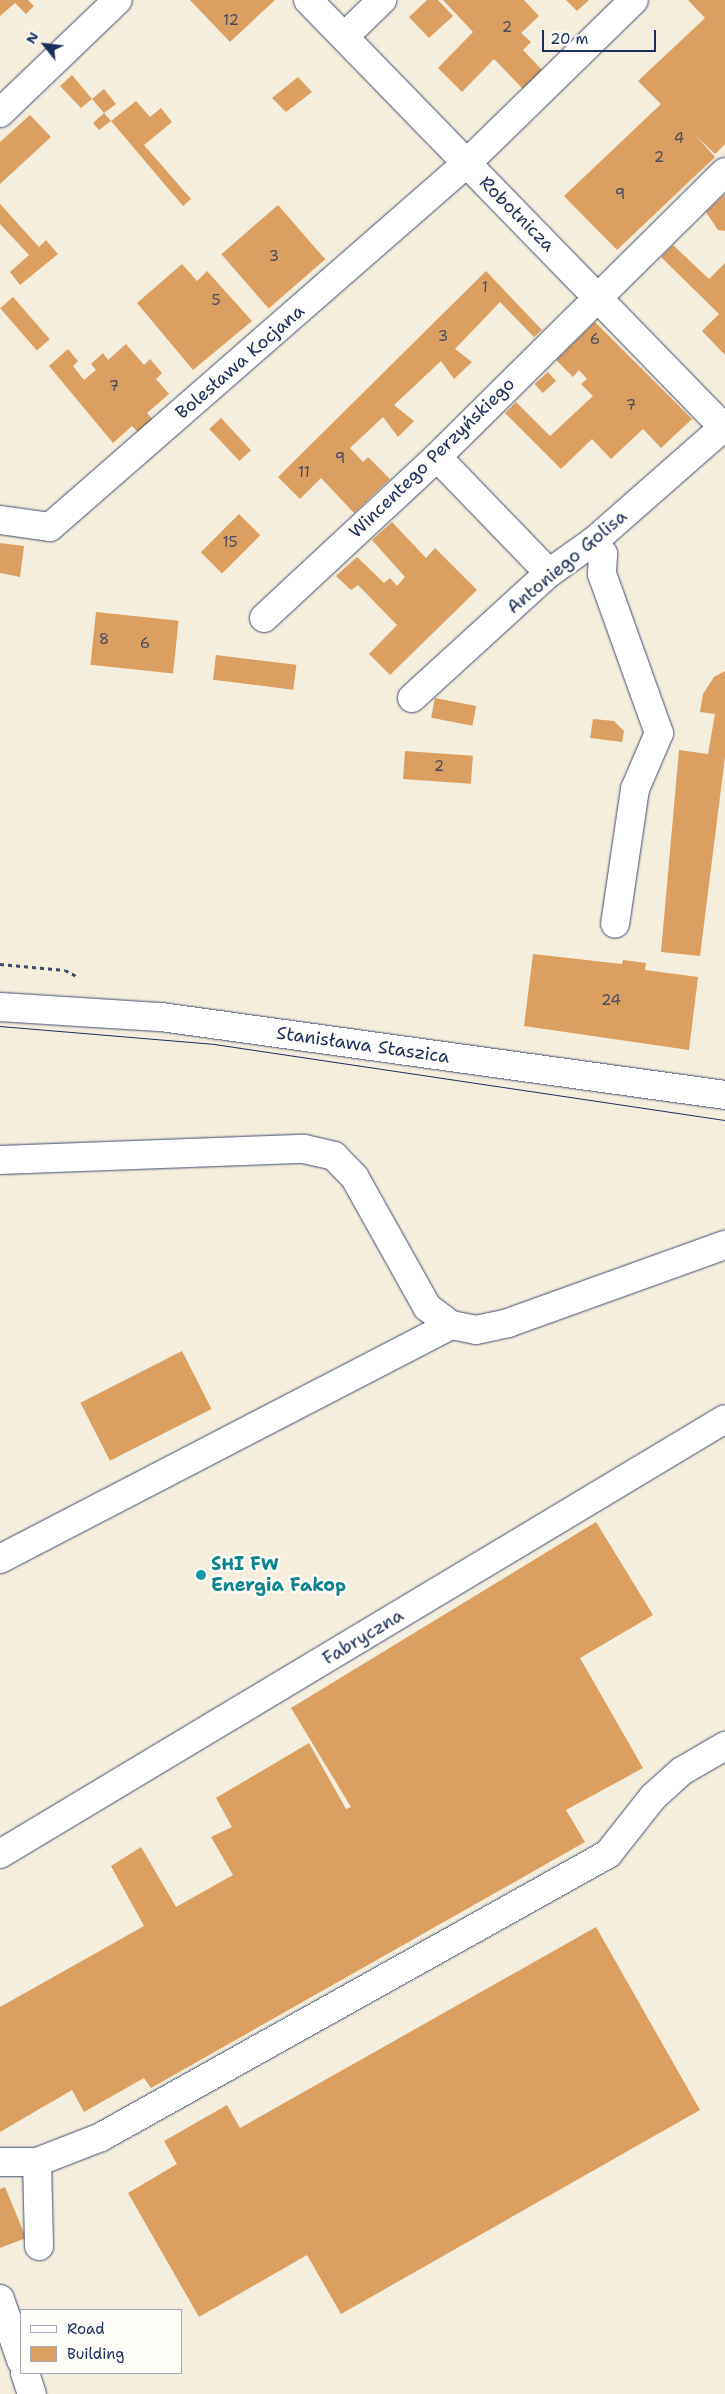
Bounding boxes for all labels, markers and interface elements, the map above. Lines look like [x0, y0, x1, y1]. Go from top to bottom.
house number: 12 [223, 12, 239, 30]
house number: 2 [502, 19, 512, 37]
north arrow [20, 20, 70, 70]
scale bar [545, 20, 659, 52]
text: N [21, 29, 42, 47]
text: 20 m [550, 29, 589, 49]
house number: 4 [674, 130, 684, 148]
house number: 2 [654, 149, 664, 167]
street label: Robotnicza [475, 172, 559, 256]
house number: 9 [615, 186, 625, 204]
house number: 3 [269, 248, 279, 266]
house number: 1 [482, 279, 488, 297]
house number: 5 [211, 292, 221, 310]
street label: Bolesława Kocjana [171, 300, 309, 424]
house number: 3 [438, 328, 448, 346]
house number: 6 [590, 331, 600, 349]
street label: Wincentego Perzyńskiego [345, 373, 519, 543]
house number: 7 [109, 378, 119, 396]
house number: 7 [626, 397, 636, 415]
house number: 9 [335, 450, 345, 468]
house number: 11 [298, 464, 310, 482]
street label: Antoniego Golisa [503, 506, 631, 618]
house number: 15 [222, 534, 238, 552]
house number: 8 [99, 631, 109, 649]
house number: 6 [140, 635, 150, 653]
house number: 2 [434, 758, 444, 776]
house number: 24 [601, 992, 621, 1010]
street label: Stanisława Staszica [275, 1022, 451, 1068]
place label: SHI FW Energia Fakop [211, 1554, 346, 1596]
marker: SHI FW Energia Fakop [195, 1569, 207, 1581]
street label: Fabryczna [319, 1604, 407, 1670]
legend [20, 2309, 182, 2374]
text: Road [67, 2319, 105, 2339]
text: Building [67, 2344, 124, 2364]

